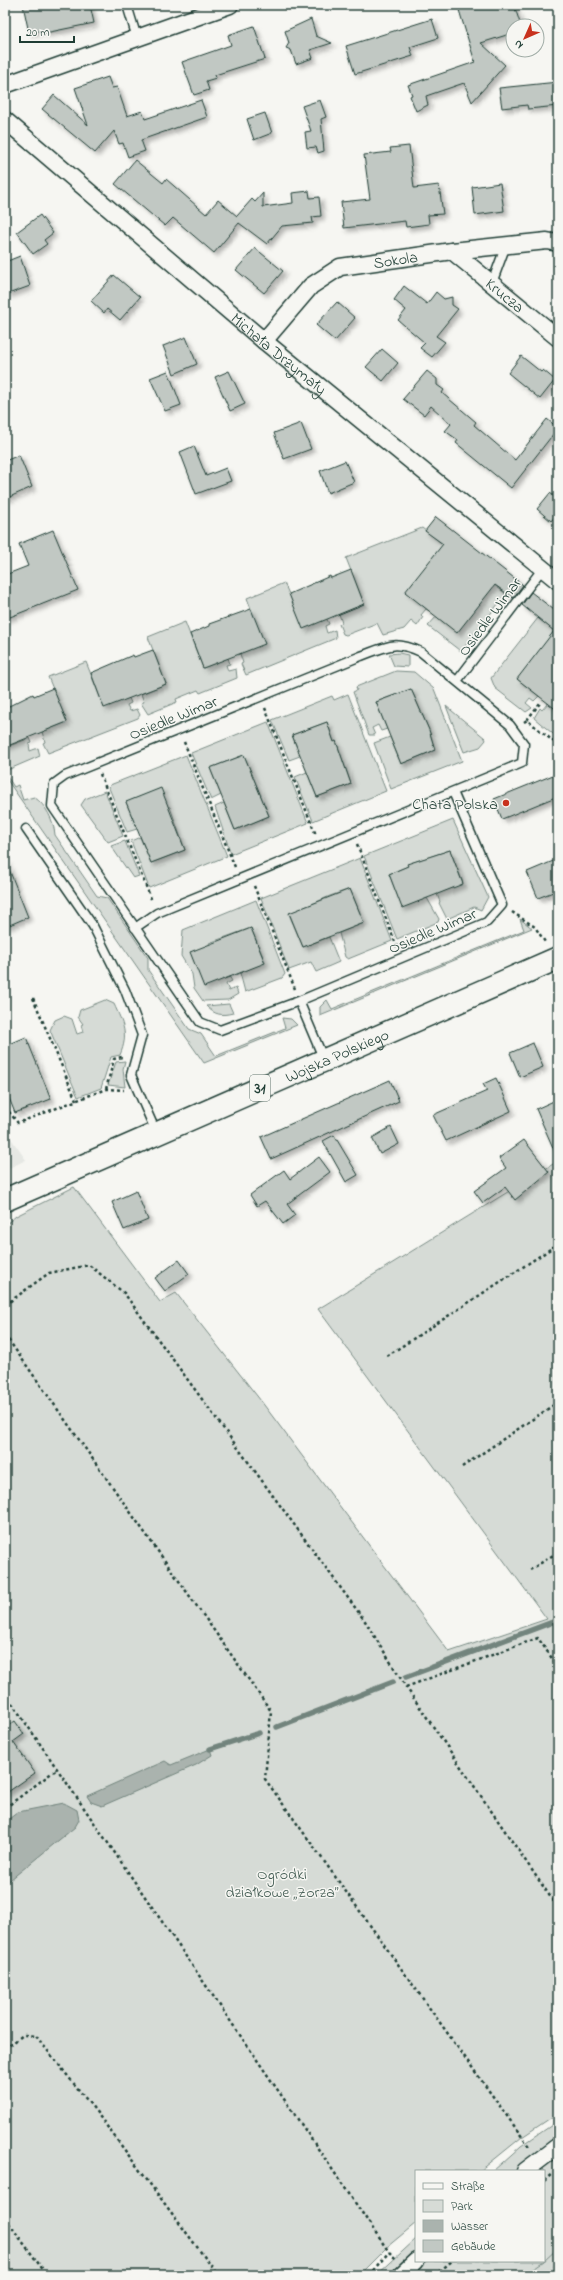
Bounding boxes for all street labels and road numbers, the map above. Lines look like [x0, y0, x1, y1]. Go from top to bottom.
street label: Sokola [372, 246, 419, 276]
street label: Krucza [479, 273, 529, 320]
street label: Michała Drzymały [225, 308, 331, 402]
street label: Osiedle Wimar [453, 573, 528, 662]
street label: Osiedle Wimar [126, 690, 222, 748]
street label: Osiedle Wimar [385, 902, 481, 961]
street label: Wojska Polskiego [282, 1023, 393, 1090]
road number: 31 [250, 1075, 270, 1101]

